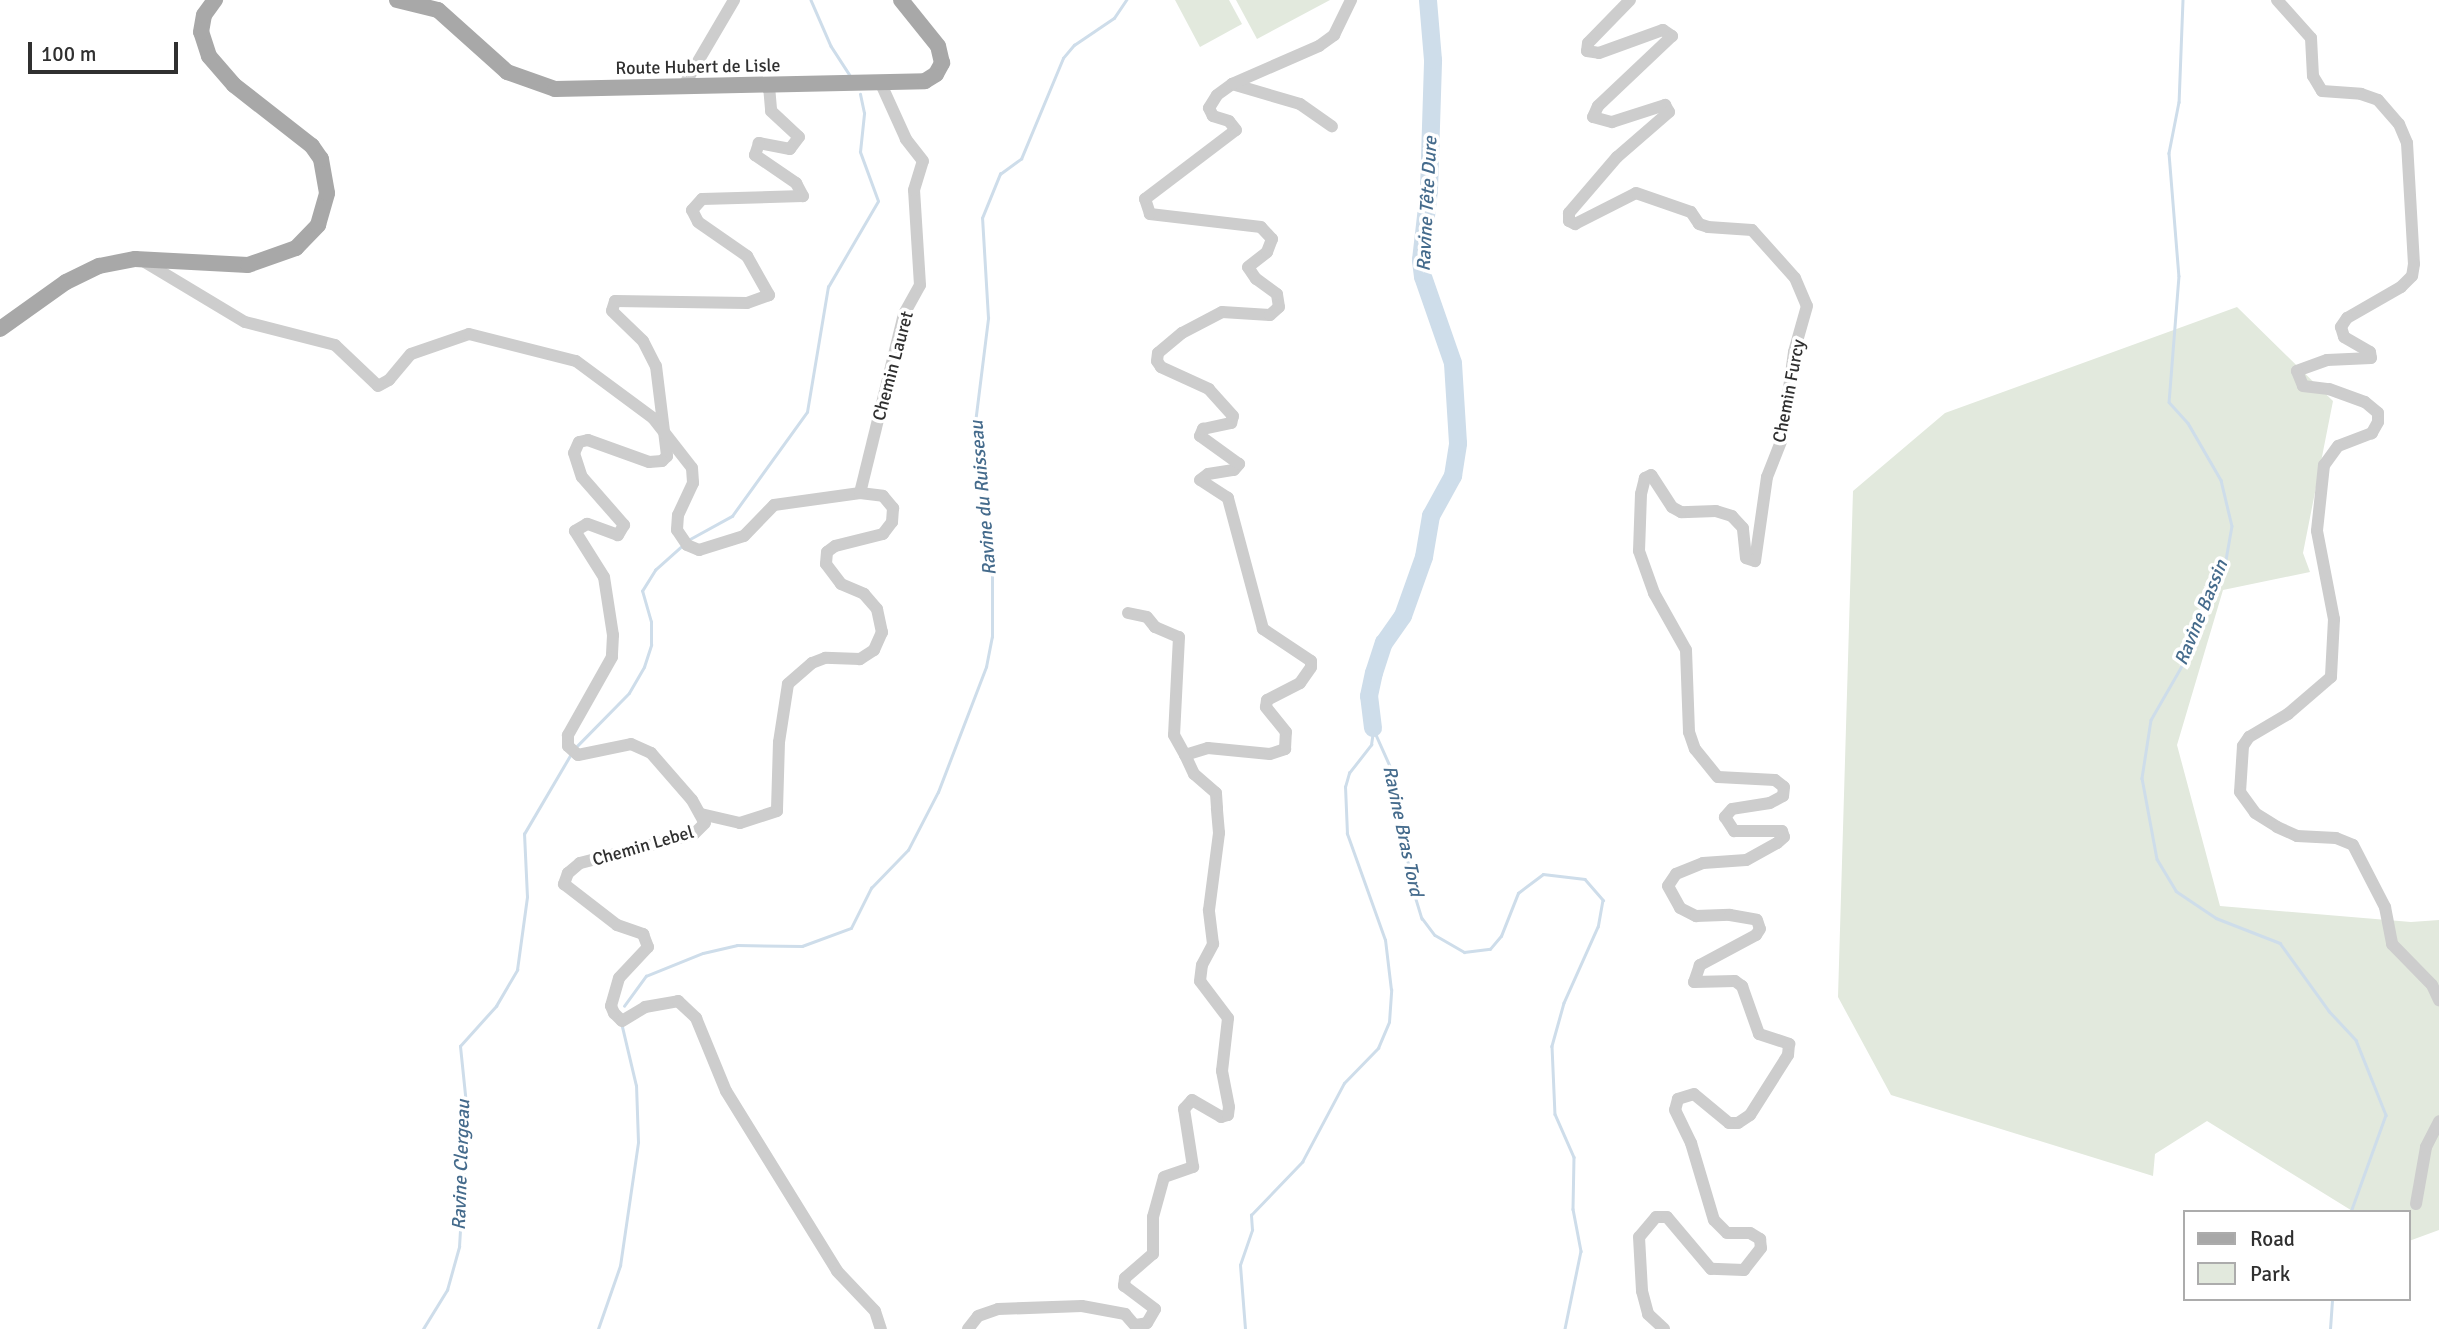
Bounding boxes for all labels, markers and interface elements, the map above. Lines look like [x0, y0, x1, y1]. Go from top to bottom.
scale bar [32, 28, 182, 72]
text: 100 m [41, 41, 96, 67]
street label: Route Hubert de Lisle [615, 55, 781, 79]
water label: Ravine Tête Dure [1413, 136, 1443, 272]
street label: Chemin Lauret [868, 309, 918, 423]
street label: Chemin Furcy [1768, 338, 1810, 444]
water label: Ravine du Ruisseau [966, 420, 1002, 576]
water label: Ravine Bassin [2171, 557, 2233, 669]
water label: Ravine Bras Tord [1377, 764, 1427, 898]
street label: Chemin Lebel [590, 821, 696, 871]
water label: Ravine Clergeau [448, 1099, 476, 1231]
legend [2184, 1210, 2411, 1301]
text: Road [2250, 1226, 2295, 1252]
text: Park [2250, 1261, 2290, 1287]

